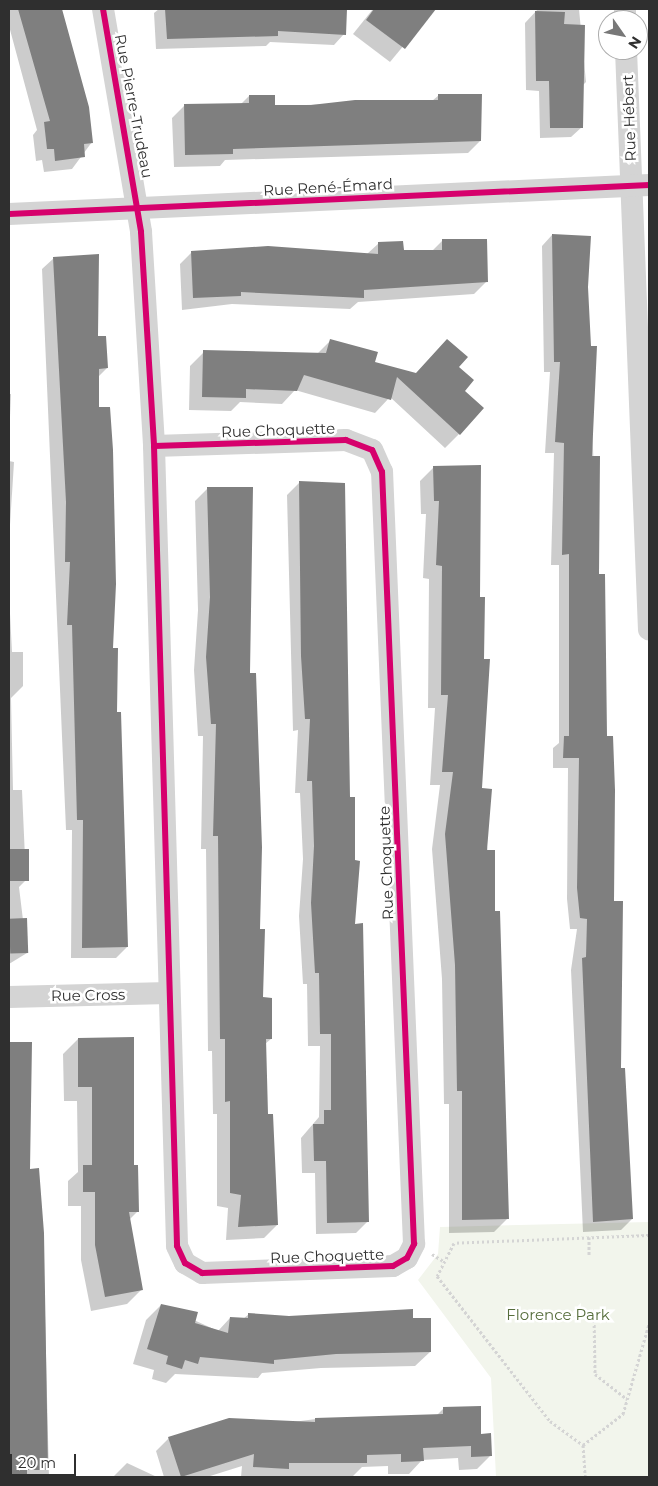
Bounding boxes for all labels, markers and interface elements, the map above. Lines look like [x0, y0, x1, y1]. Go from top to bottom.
north arrow [598, 10, 648, 60]
street label: Rue Pierre-Trudeau [111, 32, 157, 180]
text: N [624, 33, 645, 52]
street label: Rue Hébert [618, 74, 640, 162]
street label: Rue René-Émard [263, 175, 393, 199]
street label: Rue Choquette [221, 419, 335, 441]
street label: Rue Choquette [375, 806, 397, 920]
street label: Rue Cross [51, 985, 125, 1005]
street label: Rue Choquette [270, 1245, 384, 1267]
park label: Florence Park [506, 1306, 610, 1324]
scale bar [12, 1444, 79, 1476]
text: 20 m [18, 1453, 56, 1472]

